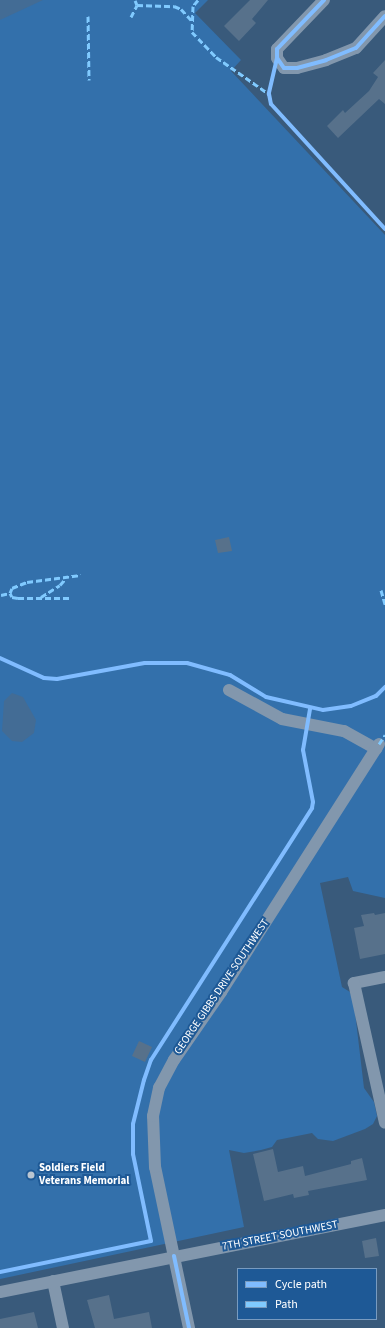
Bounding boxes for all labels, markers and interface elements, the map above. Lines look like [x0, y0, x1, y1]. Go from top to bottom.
street label: GEORGE GIBBS DRIVE SOUTHWEST [172, 917, 272, 1057]
place label: Soldiers Field Veterans Memorial [39, 1162, 129, 1188]
marker: Soldiers Field Veterans Memorial [26, 1170, 36, 1180]
street label: 7TH STREET SOUTHWEST [221, 1218, 339, 1254]
legend [237, 1268, 377, 1320]
text: Cycle path [275, 1276, 327, 1293]
text: Path [275, 1296, 298, 1313]

